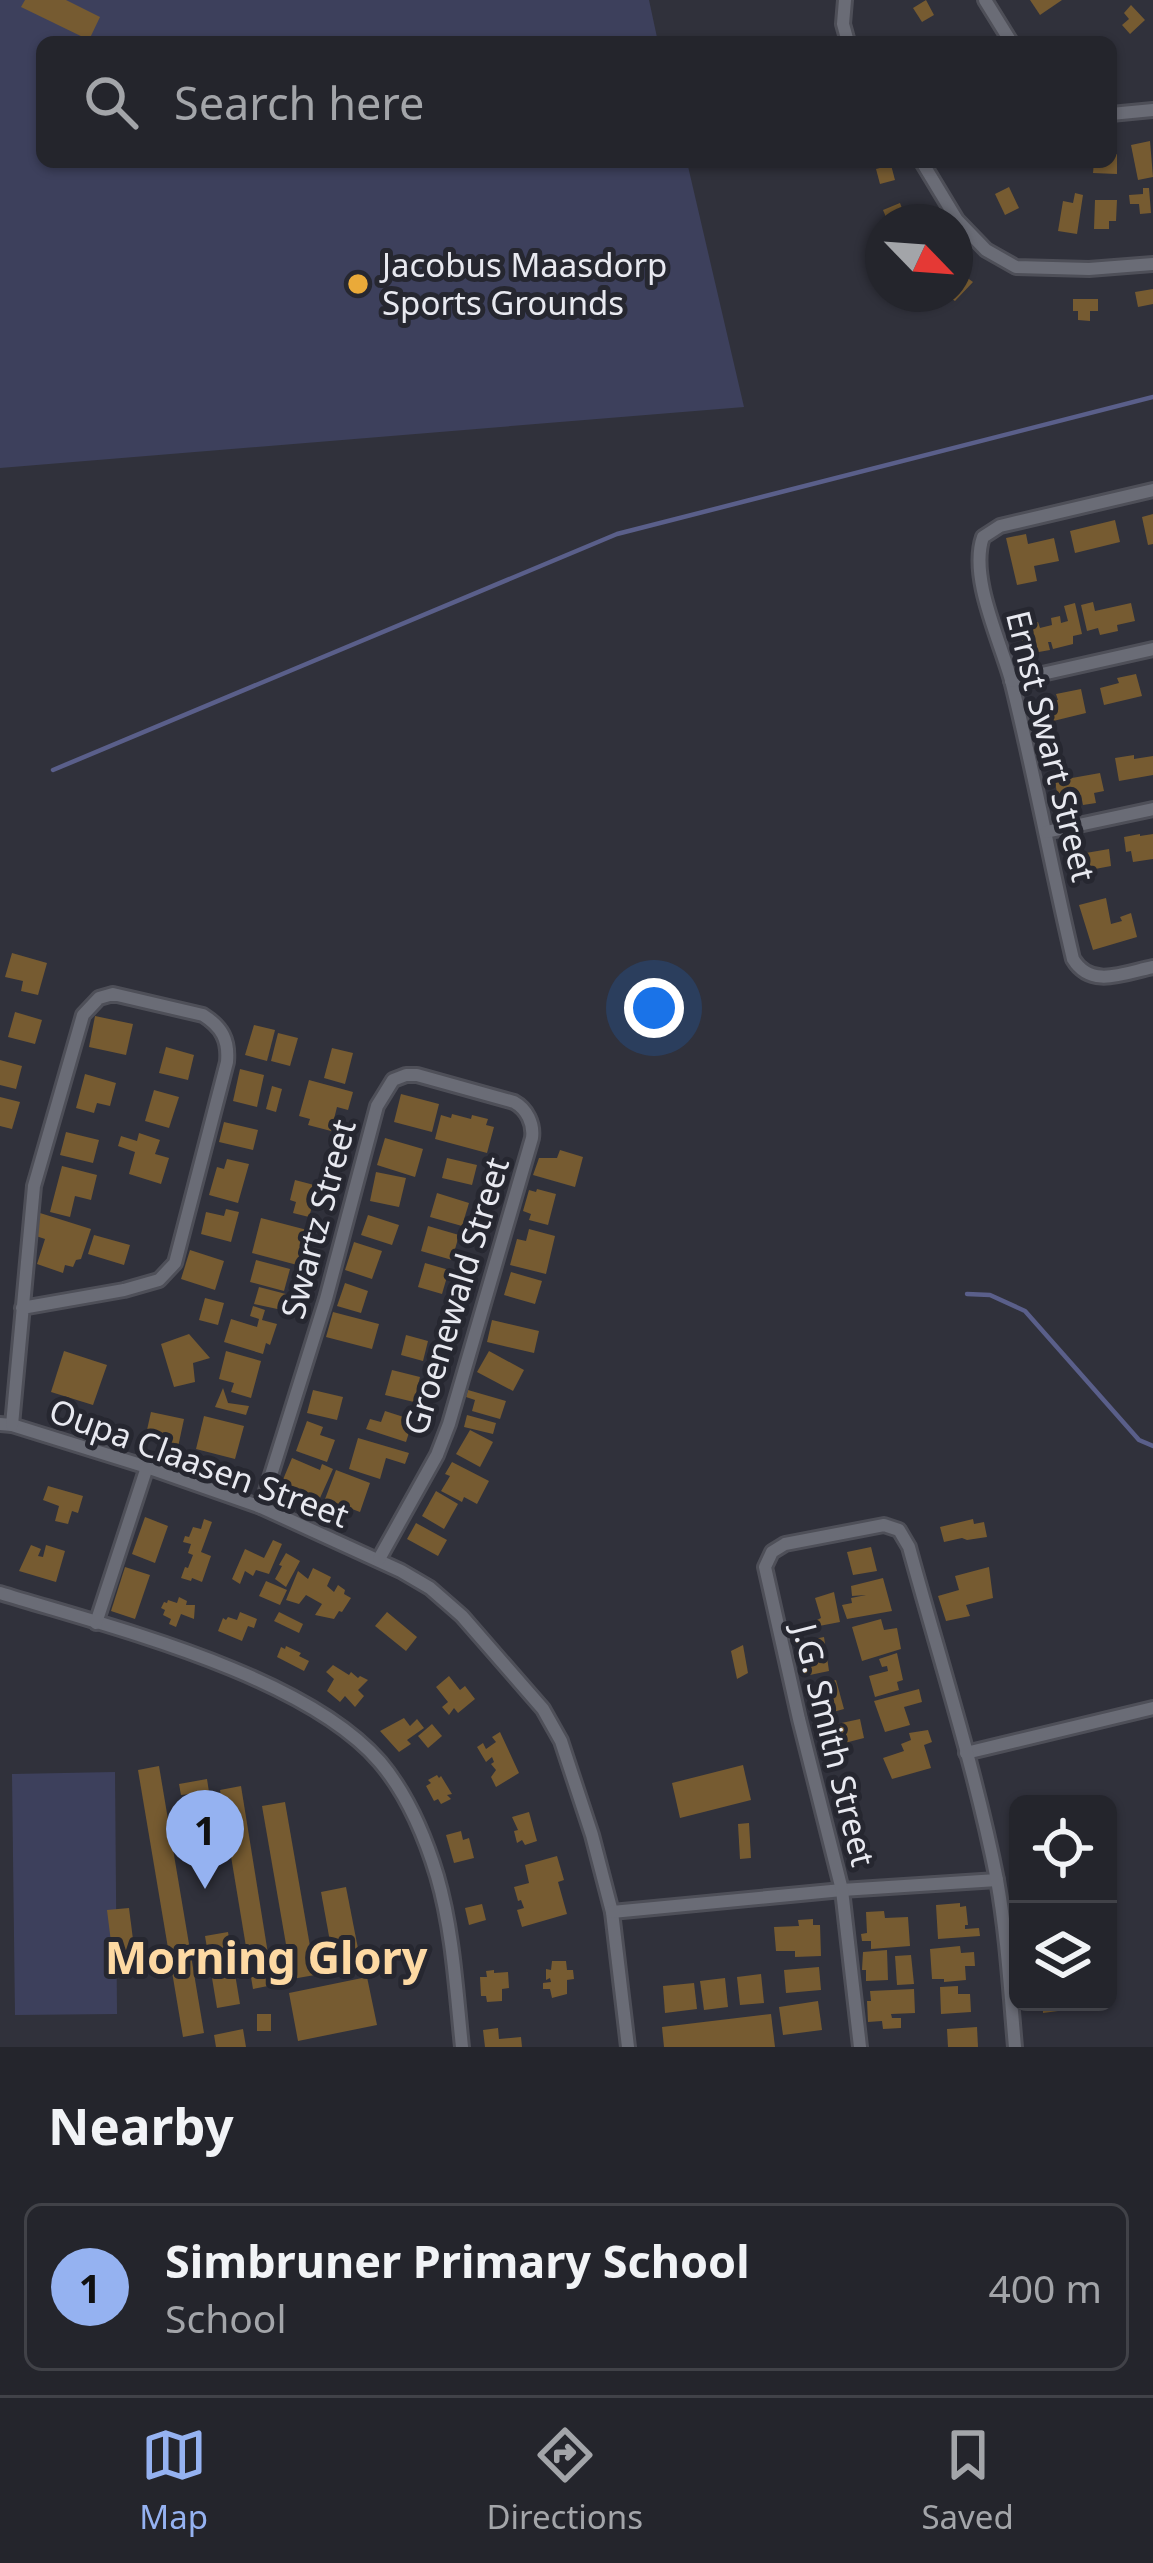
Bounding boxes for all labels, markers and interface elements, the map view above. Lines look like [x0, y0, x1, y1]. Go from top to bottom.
search box [36, 36, 1117, 168]
icon: search [78, 69, 144, 135]
text: Search here [174, 72, 424, 133]
north arrow [865, 204, 973, 312]
place label: Jacobus Maasdorp Sports Grounds [379, 242, 667, 325]
marker: Jacobus Maasdorp Sports Grounds [345, 271, 371, 297]
street label: Ernst Swart Street [996, 606, 1107, 886]
your location [624, 978, 684, 1038]
street label: Swartz Street [269, 1114, 366, 1323]
street label: Groenewald Street [392, 1152, 519, 1440]
street label: Oupa Claasen Street [43, 1387, 355, 1538]
street label: J.G. Smith Street [782, 1616, 886, 1871]
pin: 1 [166, 1790, 244, 1889]
map controls [1009, 1795, 1117, 2011]
button: locate [1009, 1795, 1117, 1903]
button: layers [1009, 1903, 1117, 2011]
district label: Morning Glory [105, 1926, 428, 1987]
text: Nearby [48, 2090, 234, 2160]
text: Simbruner Primary School [165, 2230, 750, 2291]
text: 1 [79, 2261, 101, 2314]
text: 400 m [988, 2261, 1102, 2314]
text: School [165, 2291, 287, 2344]
tab: Map [139, 2422, 208, 2539]
tab: Directions [486, 2422, 643, 2539]
tab: Saved [921, 2422, 1014, 2539]

